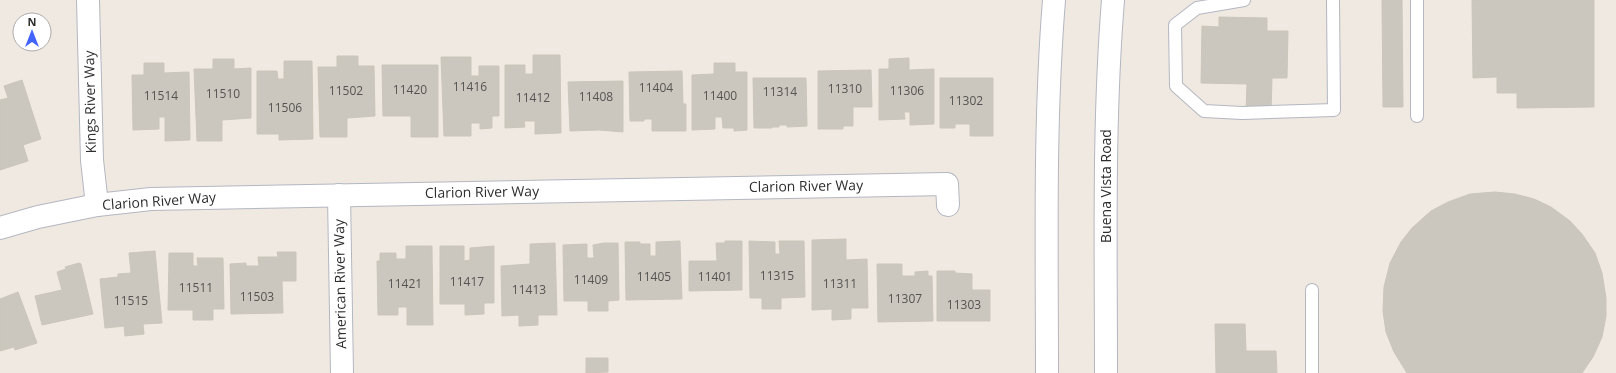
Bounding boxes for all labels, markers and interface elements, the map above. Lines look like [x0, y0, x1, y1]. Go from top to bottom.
north arrow [12, 12, 52, 52]
text: N [28, 14, 36, 29]
street label: Kings River Way [79, 50, 100, 154]
house number: 11416 [453, 78, 487, 95]
house number: 11404 [639, 79, 673, 96]
house number: 11310 [828, 80, 862, 97]
house number: 11420 [393, 81, 427, 98]
house number: 11502 [329, 82, 363, 99]
house number: 11306 [890, 82, 924, 99]
house number: 11314 [763, 83, 797, 100]
house number: 11510 [206, 85, 240, 102]
house number: 11514 [144, 87, 178, 104]
house number: 11400 [703, 87, 737, 104]
house number: 11408 [579, 88, 613, 105]
house number: 11412 [516, 89, 550, 106]
house number: 11302 [949, 92, 983, 109]
house number: 11506 [268, 99, 302, 116]
street label: Buena Vista Road [1096, 129, 1115, 243]
street label: Clarion River Way [749, 175, 864, 196]
street label: Clarion River Way [425, 181, 540, 202]
street label: Clarion River Way [101, 187, 218, 214]
street label: American River Way [329, 218, 350, 349]
house number: 11315 [760, 267, 794, 284]
house number: 11405 [637, 268, 671, 285]
house number: 11401 [698, 268, 732, 285]
house number: 11409 [574, 271, 608, 288]
house number: 11417 [450, 273, 484, 290]
house number: 11421 [388, 275, 422, 292]
house number: 11311 [823, 275, 857, 292]
house number: 11511 [179, 279, 213, 296]
house number: 11413 [512, 281, 546, 298]
house number: 11503 [240, 288, 274, 305]
house number: 11307 [888, 290, 922, 307]
house number: 11515 [114, 292, 148, 309]
house number: 11303 [947, 296, 981, 313]

